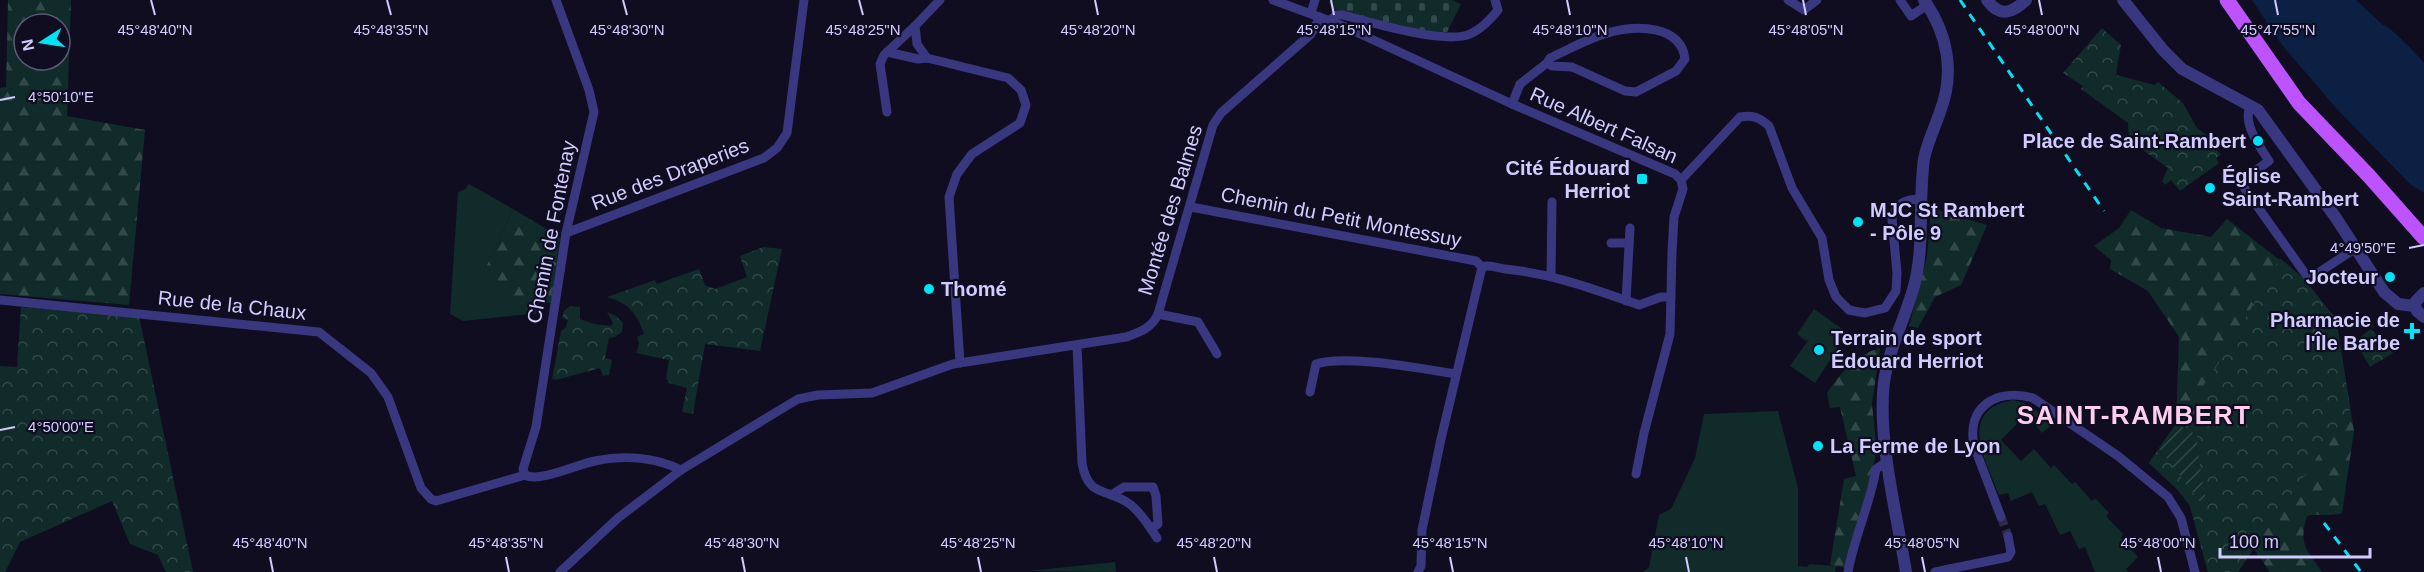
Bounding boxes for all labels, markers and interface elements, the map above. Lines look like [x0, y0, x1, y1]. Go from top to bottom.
north arrow [12, 12, 72, 72]
text: 45°48'40"N [117, 21, 193, 38]
text: 45°48'35"N [353, 21, 429, 38]
text: 45°48'30"N [589, 21, 665, 38]
text: 45°48'25"N [825, 21, 901, 38]
text: 45°48'20"N [1060, 21, 1136, 38]
text: 45°48'15"N [1296, 21, 1372, 38]
text: 45°48'10"N [1532, 21, 1608, 38]
text: 45°48'05"N [1768, 21, 1844, 38]
text: 45°48'00"N [2004, 21, 2080, 38]
text: 45°47'55"N [2240, 21, 2316, 38]
text: N [18, 38, 37, 52]
street label: Rue Albert Falsan [1527, 83, 1681, 167]
text: 4°50'10"E [28, 88, 94, 105]
street label: Montée des Balmes [1134, 122, 1206, 298]
place label: Place de Saint-Rambert [2023, 130, 2246, 152]
street label: Rue des Draperies [588, 134, 752, 214]
marker: Place de Saint-Rambert [2251, 134, 2265, 148]
street label: Chemin de Fontenay [522, 139, 580, 325]
place label: Cité Édouard Herriot [1506, 157, 1630, 202]
place label: Église Saint-Rambert [2222, 165, 2359, 210]
marker: Cité Édouard Herriot [1635, 172, 1649, 186]
marker: Église Saint-Rambert [2203, 181, 2217, 195]
street label: Chemin du Petit Montessuy [1219, 183, 1463, 251]
place label: MJC St Rambert - Pôle 9 [1870, 199, 2025, 244]
marker: MJC St Rambert - Pôle 9 [1851, 215, 1865, 229]
text: 4°49'50"E [2330, 239, 2396, 256]
place label: Jocteur [2306, 266, 2378, 288]
marker: Jocteur [2383, 270, 2397, 284]
place label: Thomé [941, 278, 1007, 300]
marker: Thomé [922, 282, 936, 296]
street label: Rue de la Chaux [157, 286, 307, 324]
place label: Pharmacie de l'Île Barbe [2270, 309, 2400, 354]
marker: Pharmacie de l'Île Barbe [2405, 324, 2419, 338]
place label: Terrain de sport Édouard Herriot [1831, 327, 1984, 372]
marker: Terrain de sport Édouard Herriot [1812, 343, 1826, 357]
district label: SAINT-RAMBERT [2017, 400, 2251, 430]
text: 4°50'00"E [28, 418, 94, 435]
place label: La Ferme de Lyon [1830, 435, 2000, 457]
marker: La Ferme de Lyon [1811, 439, 1825, 453]
scale bar [2220, 521, 2370, 559]
text: 100 m [2229, 532, 2279, 552]
text: 45°48'40"N [232, 534, 308, 551]
text: 45°48'35"N [468, 534, 544, 551]
text: 45°48'30"N [704, 534, 780, 551]
text: 45°48'25"N [940, 534, 1016, 551]
text: 45°48'20"N [1176, 534, 1252, 551]
text: 45°48'15"N [1412, 534, 1488, 551]
text: 45°48'10"N [1648, 534, 1724, 551]
text: 45°48'05"N [1884, 534, 1960, 551]
text: 45°48'00"N [2120, 534, 2196, 551]

